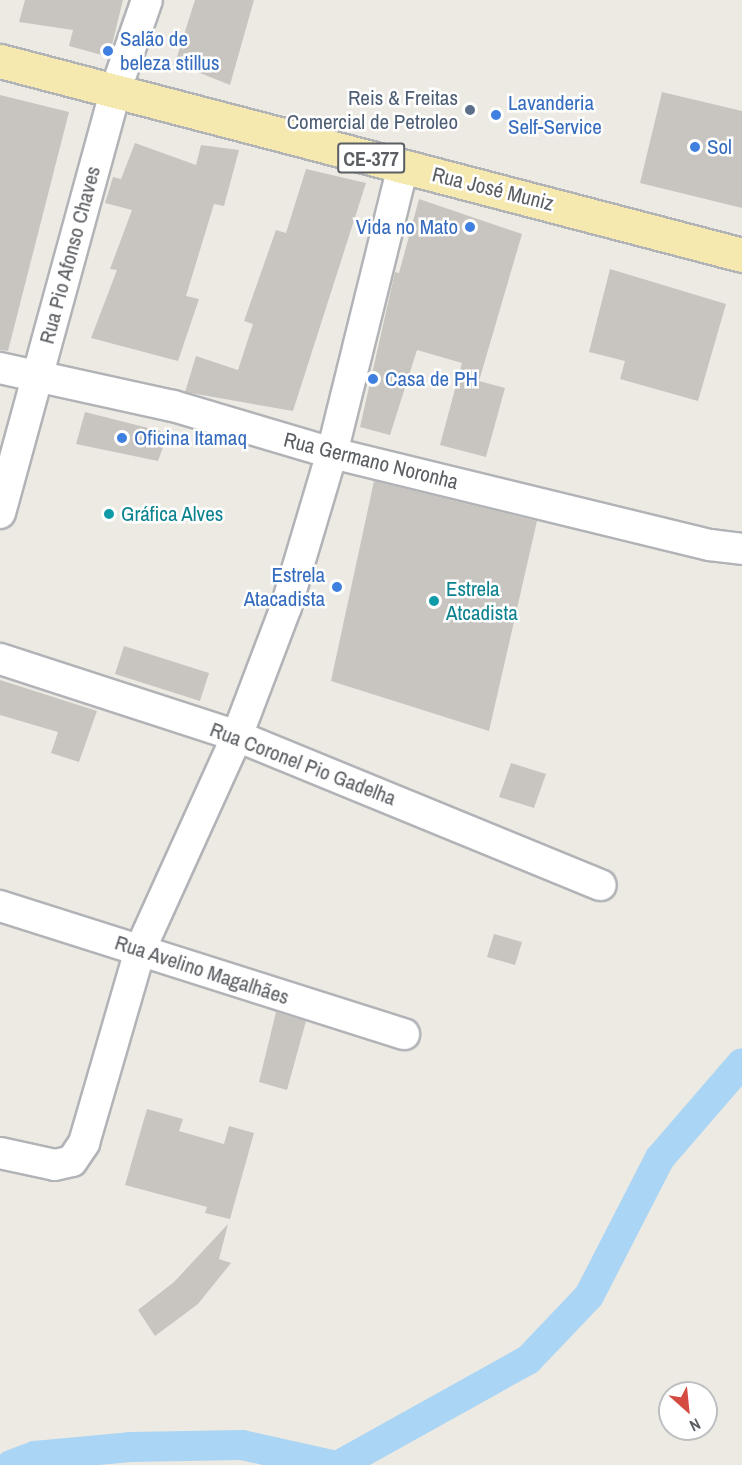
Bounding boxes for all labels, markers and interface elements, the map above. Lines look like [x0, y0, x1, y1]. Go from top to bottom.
place label: Salão de beleza stillus [120, 26, 220, 76]
marker: Salão de beleza stillus [101, 44, 115, 58]
place label: Reis & Freitas Comercial de Petroleo [287, 85, 458, 135]
place label: Lavanderia Self-Service [508, 90, 602, 140]
marker: Reis & Freitas Comercial de Petroleo [463, 103, 477, 117]
marker: Lavanderia Self-Service [489, 108, 503, 122]
place label: Sol [707, 134, 732, 160]
marker: Sol [688, 140, 702, 154]
road number: CE-377 [336, 141, 406, 175]
street label: Rua José Muniz [430, 162, 556, 216]
street label: Rua Pio Afonso Chaves [34, 163, 106, 347]
place label: Vida no Mato [356, 214, 458, 240]
marker: Vida no Mato [463, 220, 477, 234]
place label: Casa de PH [385, 366, 478, 392]
marker: Casa de PH [366, 372, 380, 386]
place label: Oficina Itamaq [134, 425, 247, 451]
street label: Rua Germano Noronha [281, 427, 461, 495]
marker: Oficina Itamaq [115, 431, 129, 445]
place label: Gráfica Alves [121, 501, 224, 527]
marker: Gráfica Alves [102, 507, 116, 521]
place label: Estrela Atacadista [244, 562, 325, 612]
place label: Estrela Atcadista [446, 576, 518, 626]
marker: Estrela Atacadista [330, 580, 344, 594]
marker: Estrela Atcadista [427, 594, 441, 608]
street label: Rua Coronel Pio Gadelha [206, 717, 400, 811]
street label: Rua Avelino Magalhães [111, 930, 293, 1010]
north arrow [658, 1381, 718, 1441]
text: N [686, 1413, 704, 1437]

